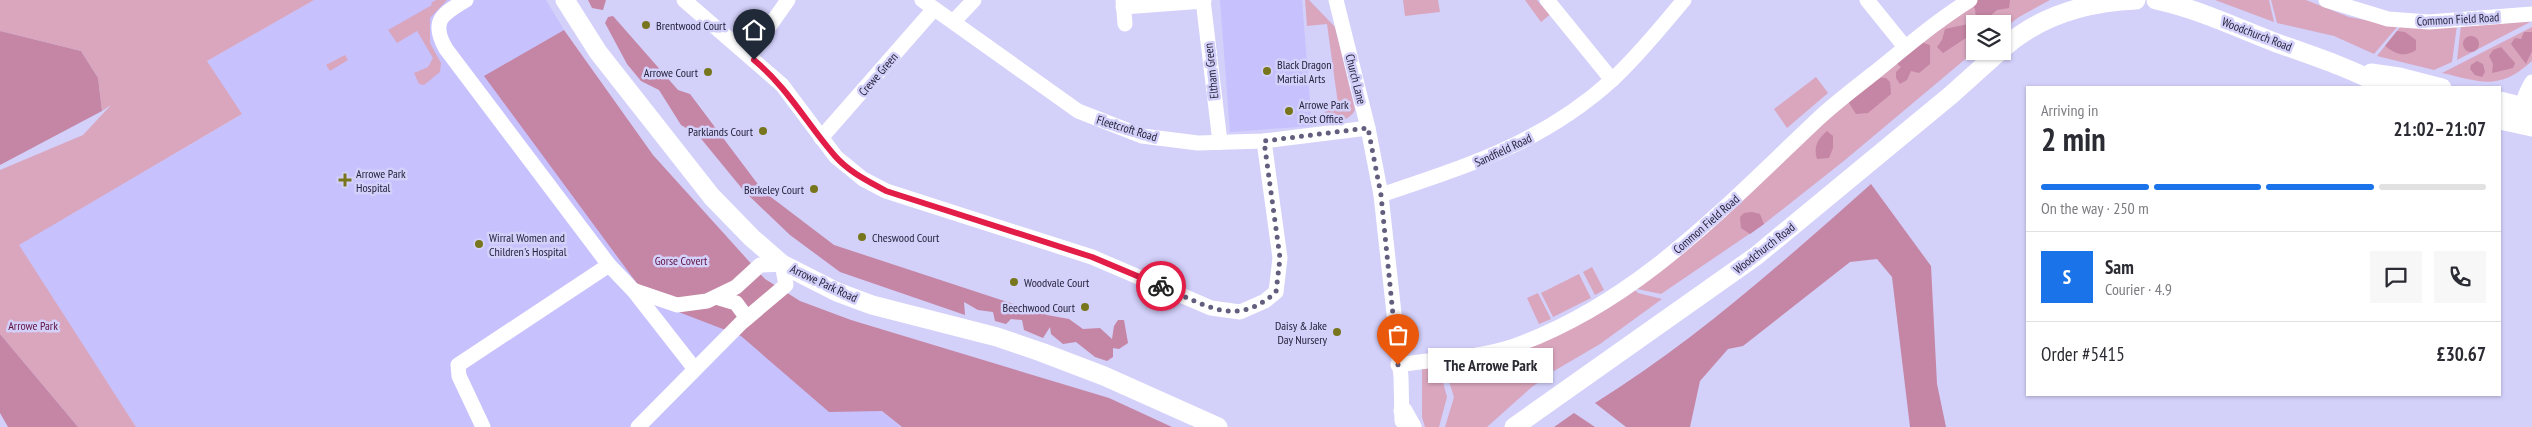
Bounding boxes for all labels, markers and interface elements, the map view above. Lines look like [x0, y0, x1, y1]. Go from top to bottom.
pin [733, 9, 775, 60]
street label: Common Field Road [2416, 9, 2500, 29]
street label: Woodchurch Road [2220, 14, 2294, 54]
map controls [1966, 15, 2011, 60]
button: layers [1966, 15, 2011, 60]
icon: home [740, 16, 768, 44]
place label: Brentwood Court [656, 18, 727, 33]
marker: Brentwood Court [640, 19, 652, 31]
street label: Eltham Green [1201, 42, 1221, 100]
street label: Crewe Green [855, 49, 901, 99]
street label: Church Lane [1343, 52, 1369, 106]
place label: Black Dragon Martial Arts [1277, 57, 1331, 86]
place label: Arrowe Court [644, 65, 699, 80]
marker: Black Dragon Martial Arts [1261, 65, 1273, 77]
marker: Arrowe Court [702, 66, 714, 78]
place label: Arrowe Park Post Office [1299, 97, 1349, 126]
text: Arriving in [2041, 100, 2098, 120]
marker: Arrowe Park Post Office [1283, 105, 1295, 117]
street label: Fleetcroft Road [1095, 112, 1159, 144]
text: 21:02–21:07 [2393, 117, 2486, 141]
text: 2 min [2041, 118, 2106, 160]
place label: Parklands Court [688, 124, 754, 139]
marker: Parklands Court [757, 125, 769, 137]
street label: Sandfield Road [1472, 130, 1534, 170]
place label: Arrowe Park Hospital [356, 166, 406, 195]
marker: Arrowe Park Hospital [338, 173, 352, 187]
place label: Berkeley Court [744, 182, 805, 197]
marker: Berkeley Court [808, 183, 820, 195]
street label: Common Field Road [1670, 191, 1742, 257]
text: On the way · 250 m [2041, 198, 2149, 218]
street label: Woodchurch Road [1730, 219, 1798, 277]
place label: Wirral Women and Children's Hospital [489, 230, 567, 259]
place label: Cheswood Court [872, 230, 940, 245]
marker: Cheswood Court [856, 231, 868, 243]
marker: Wirral Women and Children's Hospital [473, 238, 485, 250]
button: chat [2370, 251, 2422, 303]
button: phone [2434, 251, 2486, 303]
park label: Gorse Covert [655, 253, 708, 268]
text: Sam [2105, 255, 2134, 279]
street label: Arrowe Park Road [788, 261, 860, 305]
courier [1136, 261, 1186, 311]
text: S [2063, 265, 2071, 289]
icon: bike [1147, 272, 1175, 300]
place label: Woodvale Court [1024, 275, 1090, 290]
marker: Woodvale Court [1008, 276, 1020, 288]
text: Courier · 4.9 [2105, 279, 2172, 299]
place label: Beechwood Court [1003, 300, 1076, 315]
marker: Beechwood Court [1079, 301, 1091, 313]
pin [1377, 314, 1419, 365]
park label: Arrowe Park [8, 318, 58, 333]
place label: Daisy & Jake Day Nursery [1275, 318, 1327, 347]
icon: bag [1384, 321, 1412, 349]
marker: Daisy & Jake Day Nursery [1331, 326, 1343, 338]
text: Order #5415 [2041, 342, 2125, 366]
text: £30.67 [2437, 342, 2486, 366]
callout: The Arrowe Park [1428, 348, 1553, 382]
text: The Arrowe Park [1444, 355, 1537, 375]

